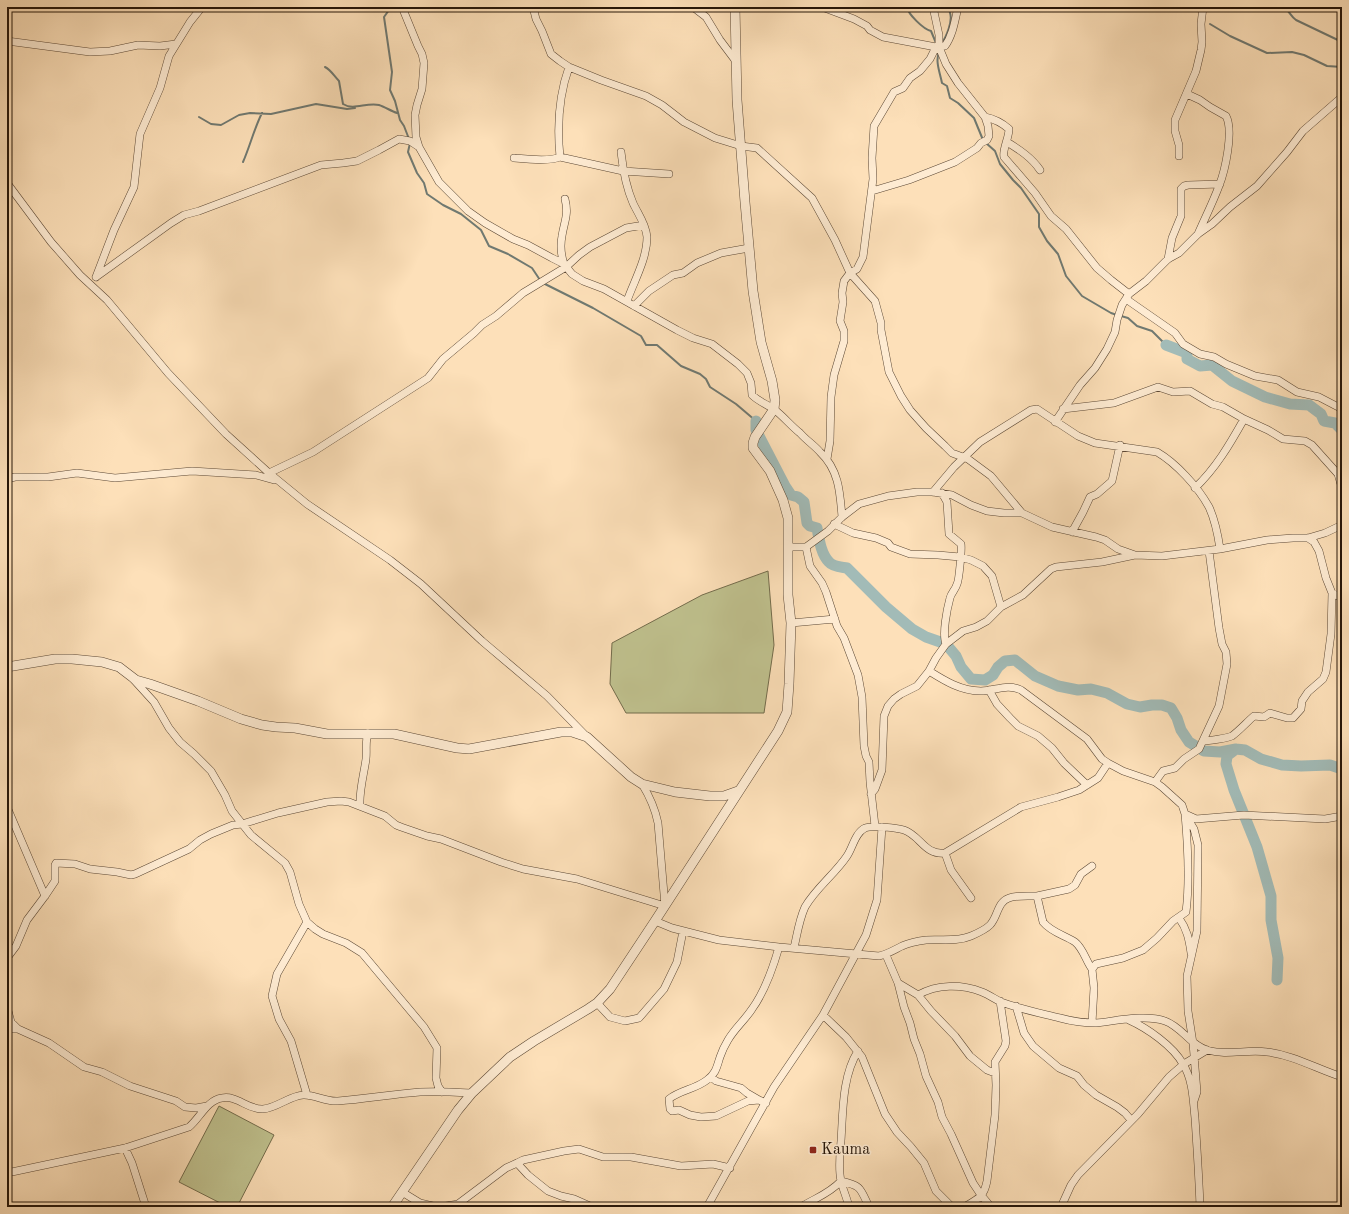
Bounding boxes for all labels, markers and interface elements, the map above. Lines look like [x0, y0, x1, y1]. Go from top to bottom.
place label: Kauma [821, 1142, 870, 1158]
marker: Kauma [808, 1145, 818, 1155]

